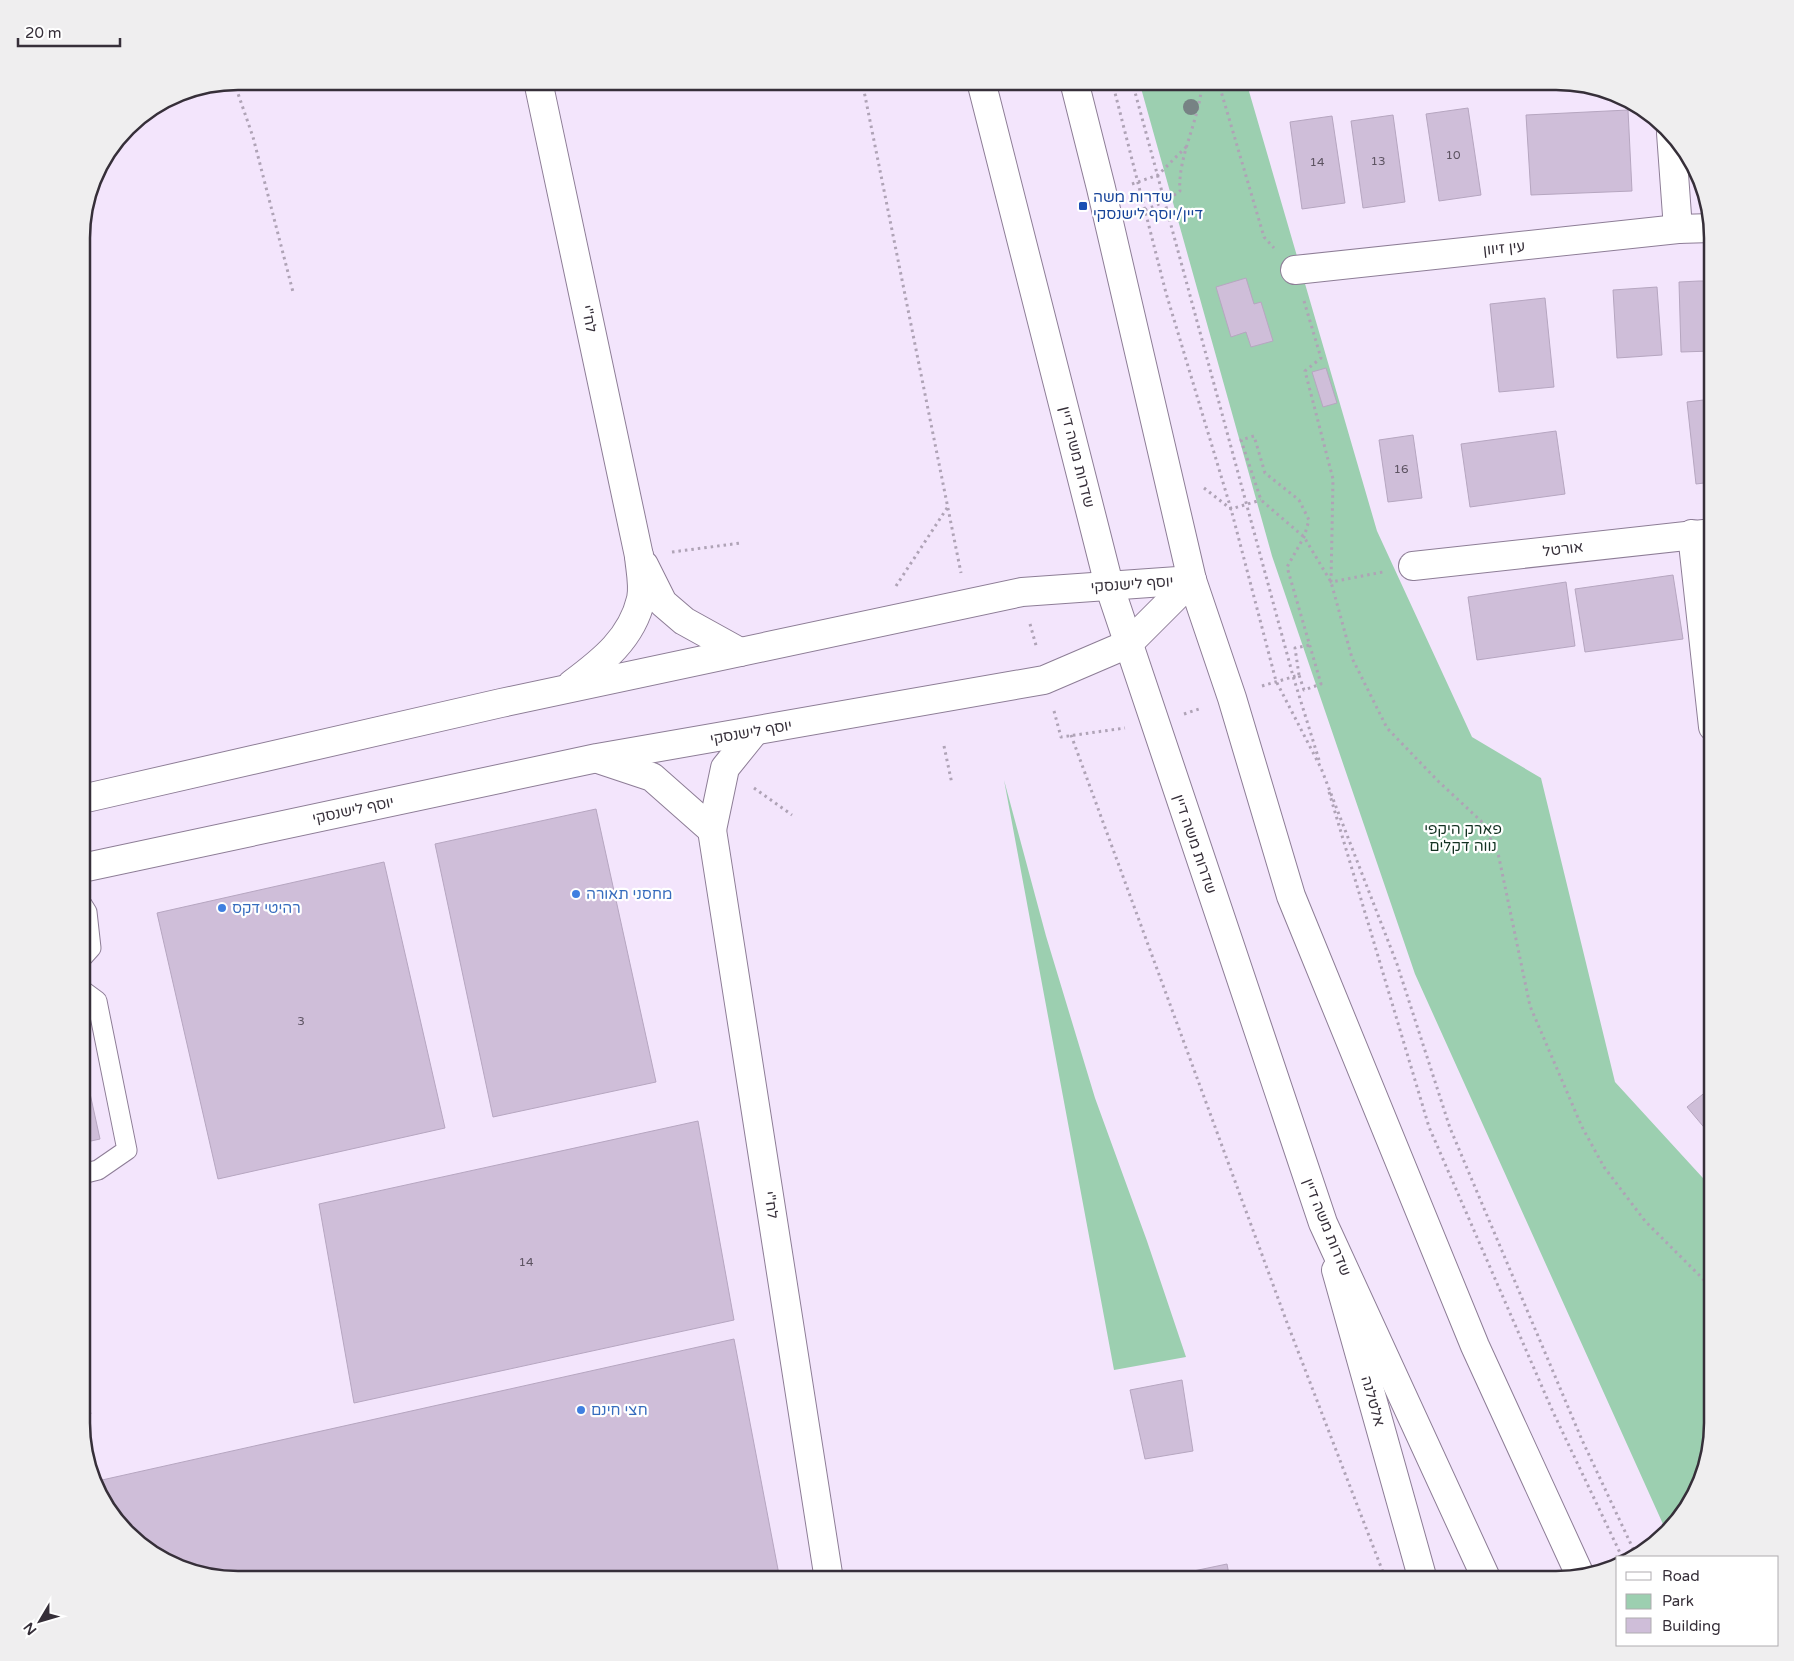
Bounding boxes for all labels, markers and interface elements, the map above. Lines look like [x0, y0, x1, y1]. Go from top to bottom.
scale bar [18, 15, 120, 47]
text: 20 m [25, 24, 62, 42]
house number: 10 [1445, 148, 1461, 162]
house number: 13 [1370, 154, 1386, 168]
house number: 14 [1309, 155, 1325, 169]
place label: שדרות משה דיין/יוסף לישנסקי [1093, 188, 1204, 223]
marker: שדרות משה דיין/יוסף לישנסקי [1077, 200, 1089, 212]
street label: עין זיוון [1482, 237, 1526, 259]
street label: לח"י [577, 303, 601, 335]
street label: שדרות משה דיין [1056, 404, 1098, 510]
house number: 16 [1393, 462, 1409, 476]
street label: אורטל [1542, 538, 1585, 560]
street label: יוסף לישנסקי [1090, 572, 1174, 596]
street label: יוסף לישנסקי [709, 716, 793, 748]
street label: שדרות משה דיין [1170, 792, 1220, 896]
street label: יוסף לישנסקי [311, 793, 395, 827]
park label: פארק היקפי נווה דקלים [1424, 820, 1502, 855]
place label: מחסני תאורה [586, 885, 672, 903]
marker: מחסני תאורה [570, 888, 582, 900]
place label: רהיטי דקס [232, 899, 301, 917]
marker: רהיטי דקס [216, 902, 228, 914]
house number: 3 [297, 1014, 305, 1028]
street label: שדרות משה דיין [1299, 1175, 1355, 1279]
street label: לח"י [760, 1190, 782, 1220]
house number: 14 [518, 1255, 534, 1269]
street label: אלטלנה [1357, 1374, 1389, 1428]
place label: חצי חינם [591, 1401, 648, 1419]
marker: חצי חינם [575, 1404, 587, 1416]
legend [1616, 1556, 1779, 1646]
text: Road [1662, 1567, 1700, 1585]
text: Park [1662, 1592, 1694, 1610]
north arrow [15, 1596, 65, 1646]
text: Building [1662, 1617, 1721, 1635]
text: N [20, 1619, 40, 1638]

